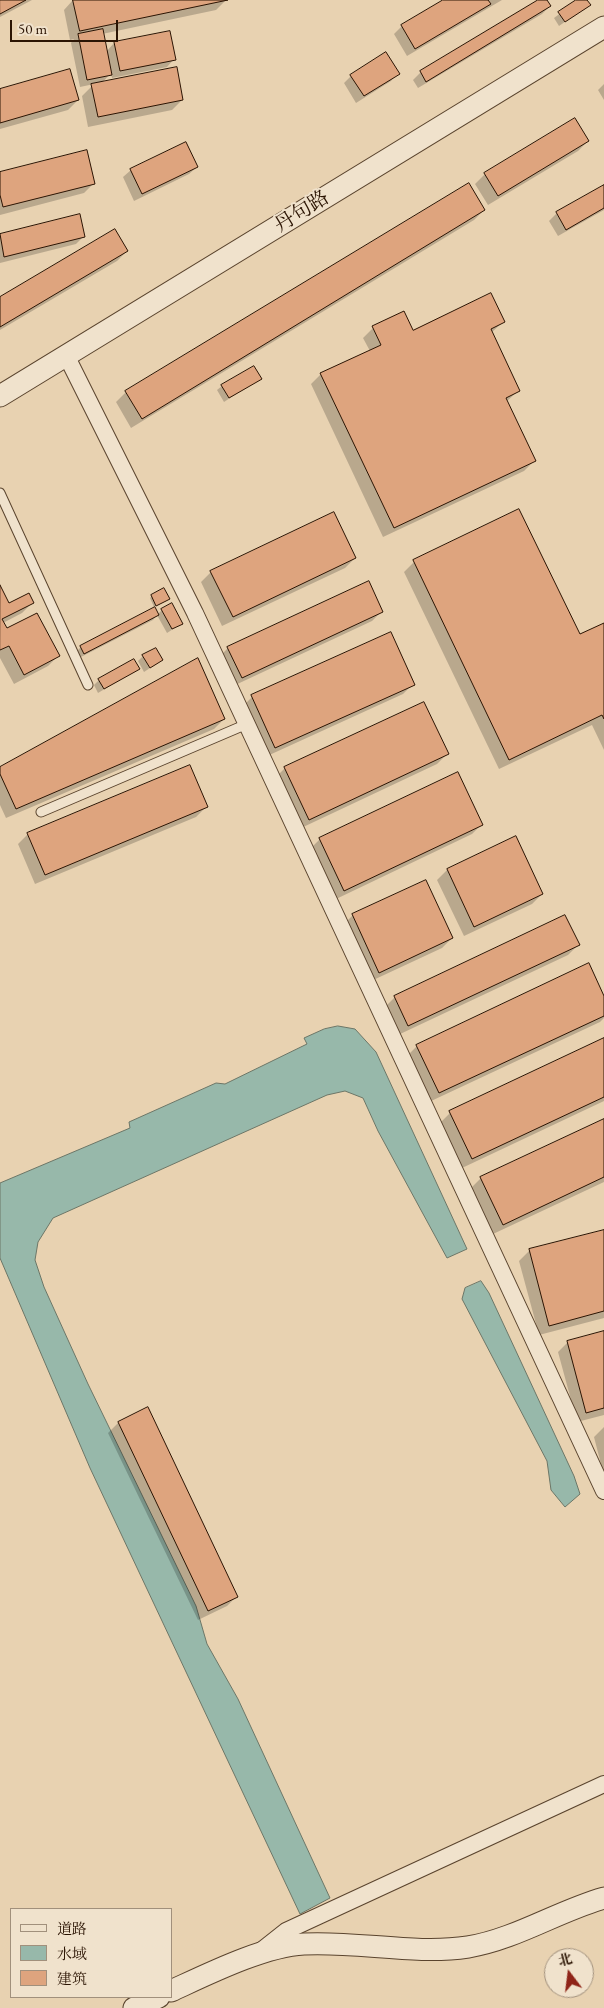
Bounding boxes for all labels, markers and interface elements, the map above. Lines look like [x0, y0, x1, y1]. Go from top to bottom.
scale bar [12, 10, 120, 42]
text: 50 m [18, 19, 47, 38]
street label: 丹句路 [270, 186, 334, 238]
legend [10, 1908, 172, 1998]
text: 道路 [57, 1919, 87, 1938]
text: 水域 [57, 1944, 87, 1963]
north arrow [544, 1948, 594, 1998]
text: 北 [556, 1949, 574, 1970]
text: 建筑 [57, 1969, 87, 1988]

